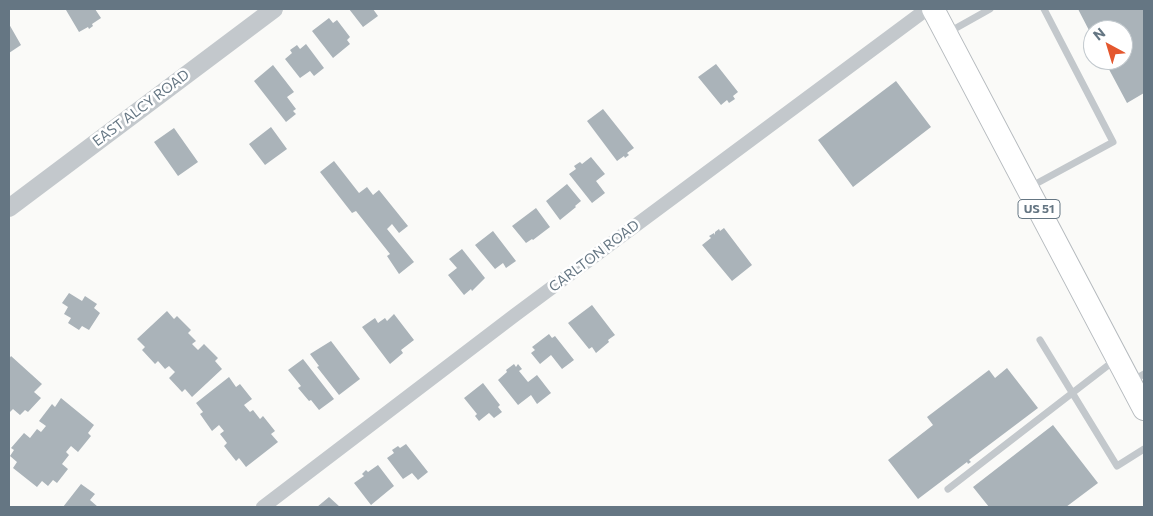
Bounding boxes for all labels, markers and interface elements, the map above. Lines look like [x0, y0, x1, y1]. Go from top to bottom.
north arrow [1083, 20, 1133, 70]
text: N [1089, 24, 1108, 44]
street label: EAST ALCY ROAD [89, 66, 193, 150]
road number: US 51 [1018, 200, 1060, 218]
street label: CARLTON ROAD [546, 217, 642, 295]

